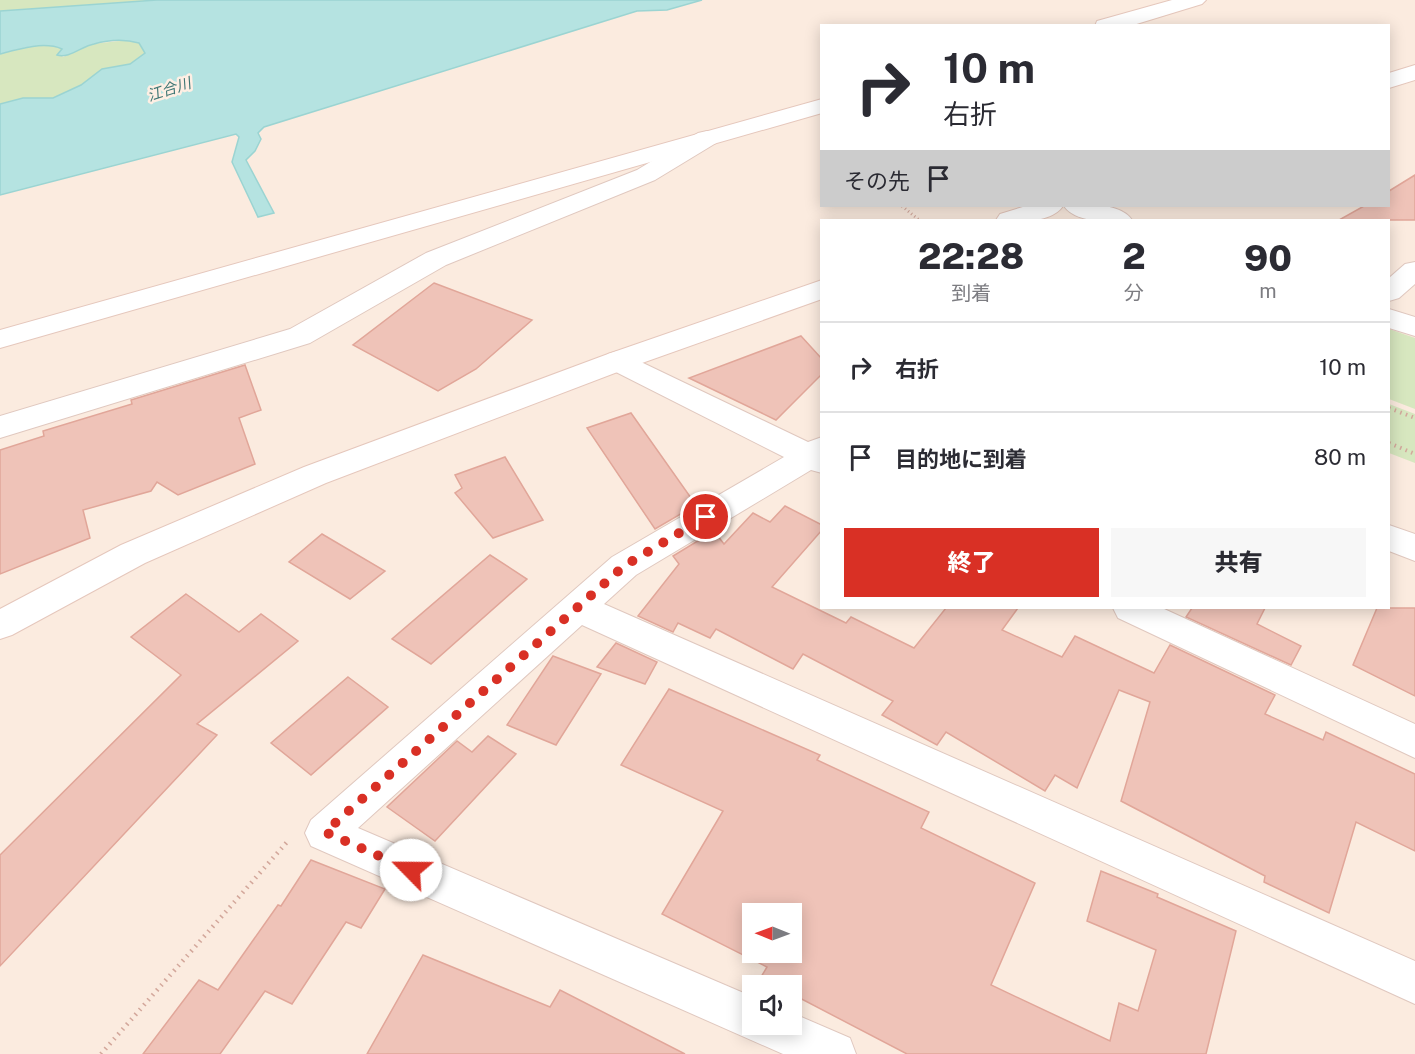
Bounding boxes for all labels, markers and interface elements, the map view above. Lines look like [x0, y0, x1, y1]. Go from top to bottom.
text: 10 m [943, 43, 1035, 92]
icon: right [844, 48, 922, 126]
water label: 江合川 [145, 73, 195, 104]
text: 右折 [943, 98, 997, 130]
icon: arrive [922, 162, 955, 195]
text: その先 [844, 168, 910, 194]
text: 22:28 [918, 235, 1024, 277]
text: 2 [1122, 235, 1146, 277]
text: 90 [1244, 237, 1292, 279]
text: m [1259, 279, 1277, 303]
text: 到着 [951, 281, 991, 305]
text: 分 [1124, 281, 1144, 305]
icon: right [844, 351, 877, 384]
text: 10 m [1319, 354, 1366, 380]
text: 右折 [895, 356, 939, 382]
icon: arrive [844, 441, 877, 474]
text: 80 m [1314, 444, 1366, 470]
text: 目的地に到着 [895, 446, 1027, 472]
pin [680, 491, 731, 542]
icon: arrive [689, 500, 722, 533]
button: 終了 [844, 528, 1099, 597]
button: 共有 [1111, 528, 1366, 597]
position arrow [379, 838, 443, 902]
north arrow [742, 903, 802, 963]
map controls [742, 903, 802, 1035]
button: sound [742, 975, 802, 1035]

